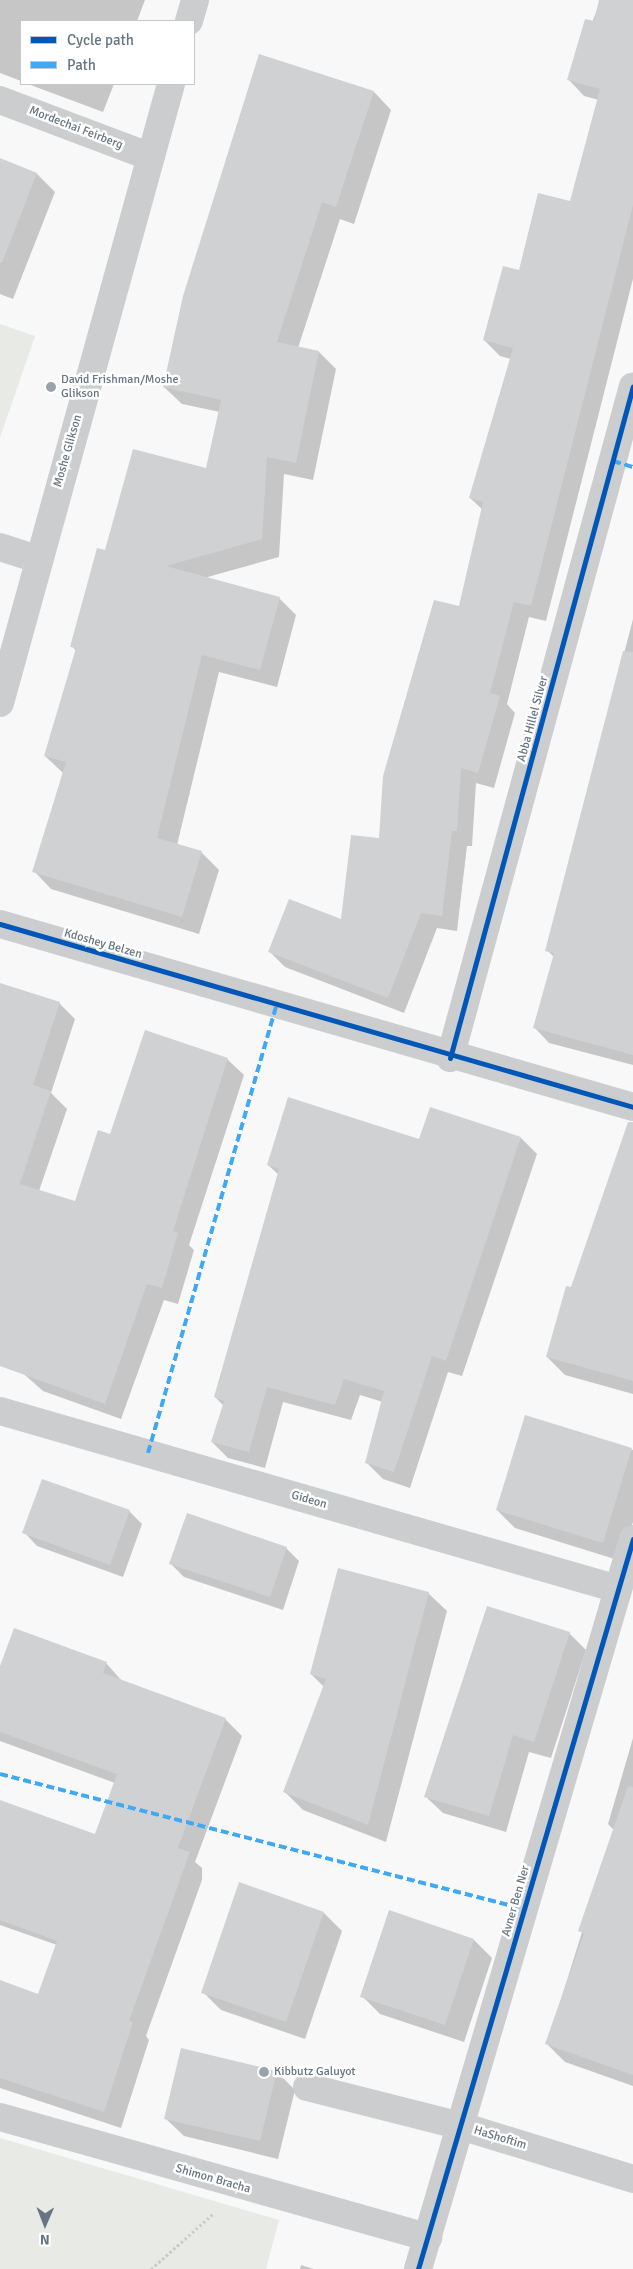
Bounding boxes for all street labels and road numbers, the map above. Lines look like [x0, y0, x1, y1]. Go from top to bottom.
street label: Mordechai Feirberg [27, 103, 125, 153]
street label: Moshe Glikson [51, 413, 85, 489]
street label: Abba Hillel Silver [515, 675, 551, 763]
street label: Kdoshey Belzen [62, 926, 144, 962]
street label: Gideon [290, 1488, 328, 1512]
street label: Avner Ben Ner [499, 1864, 533, 1938]
street label: HaShoftim [472, 2123, 528, 2153]
street label: Shimon Bracha [174, 2161, 252, 2197]

